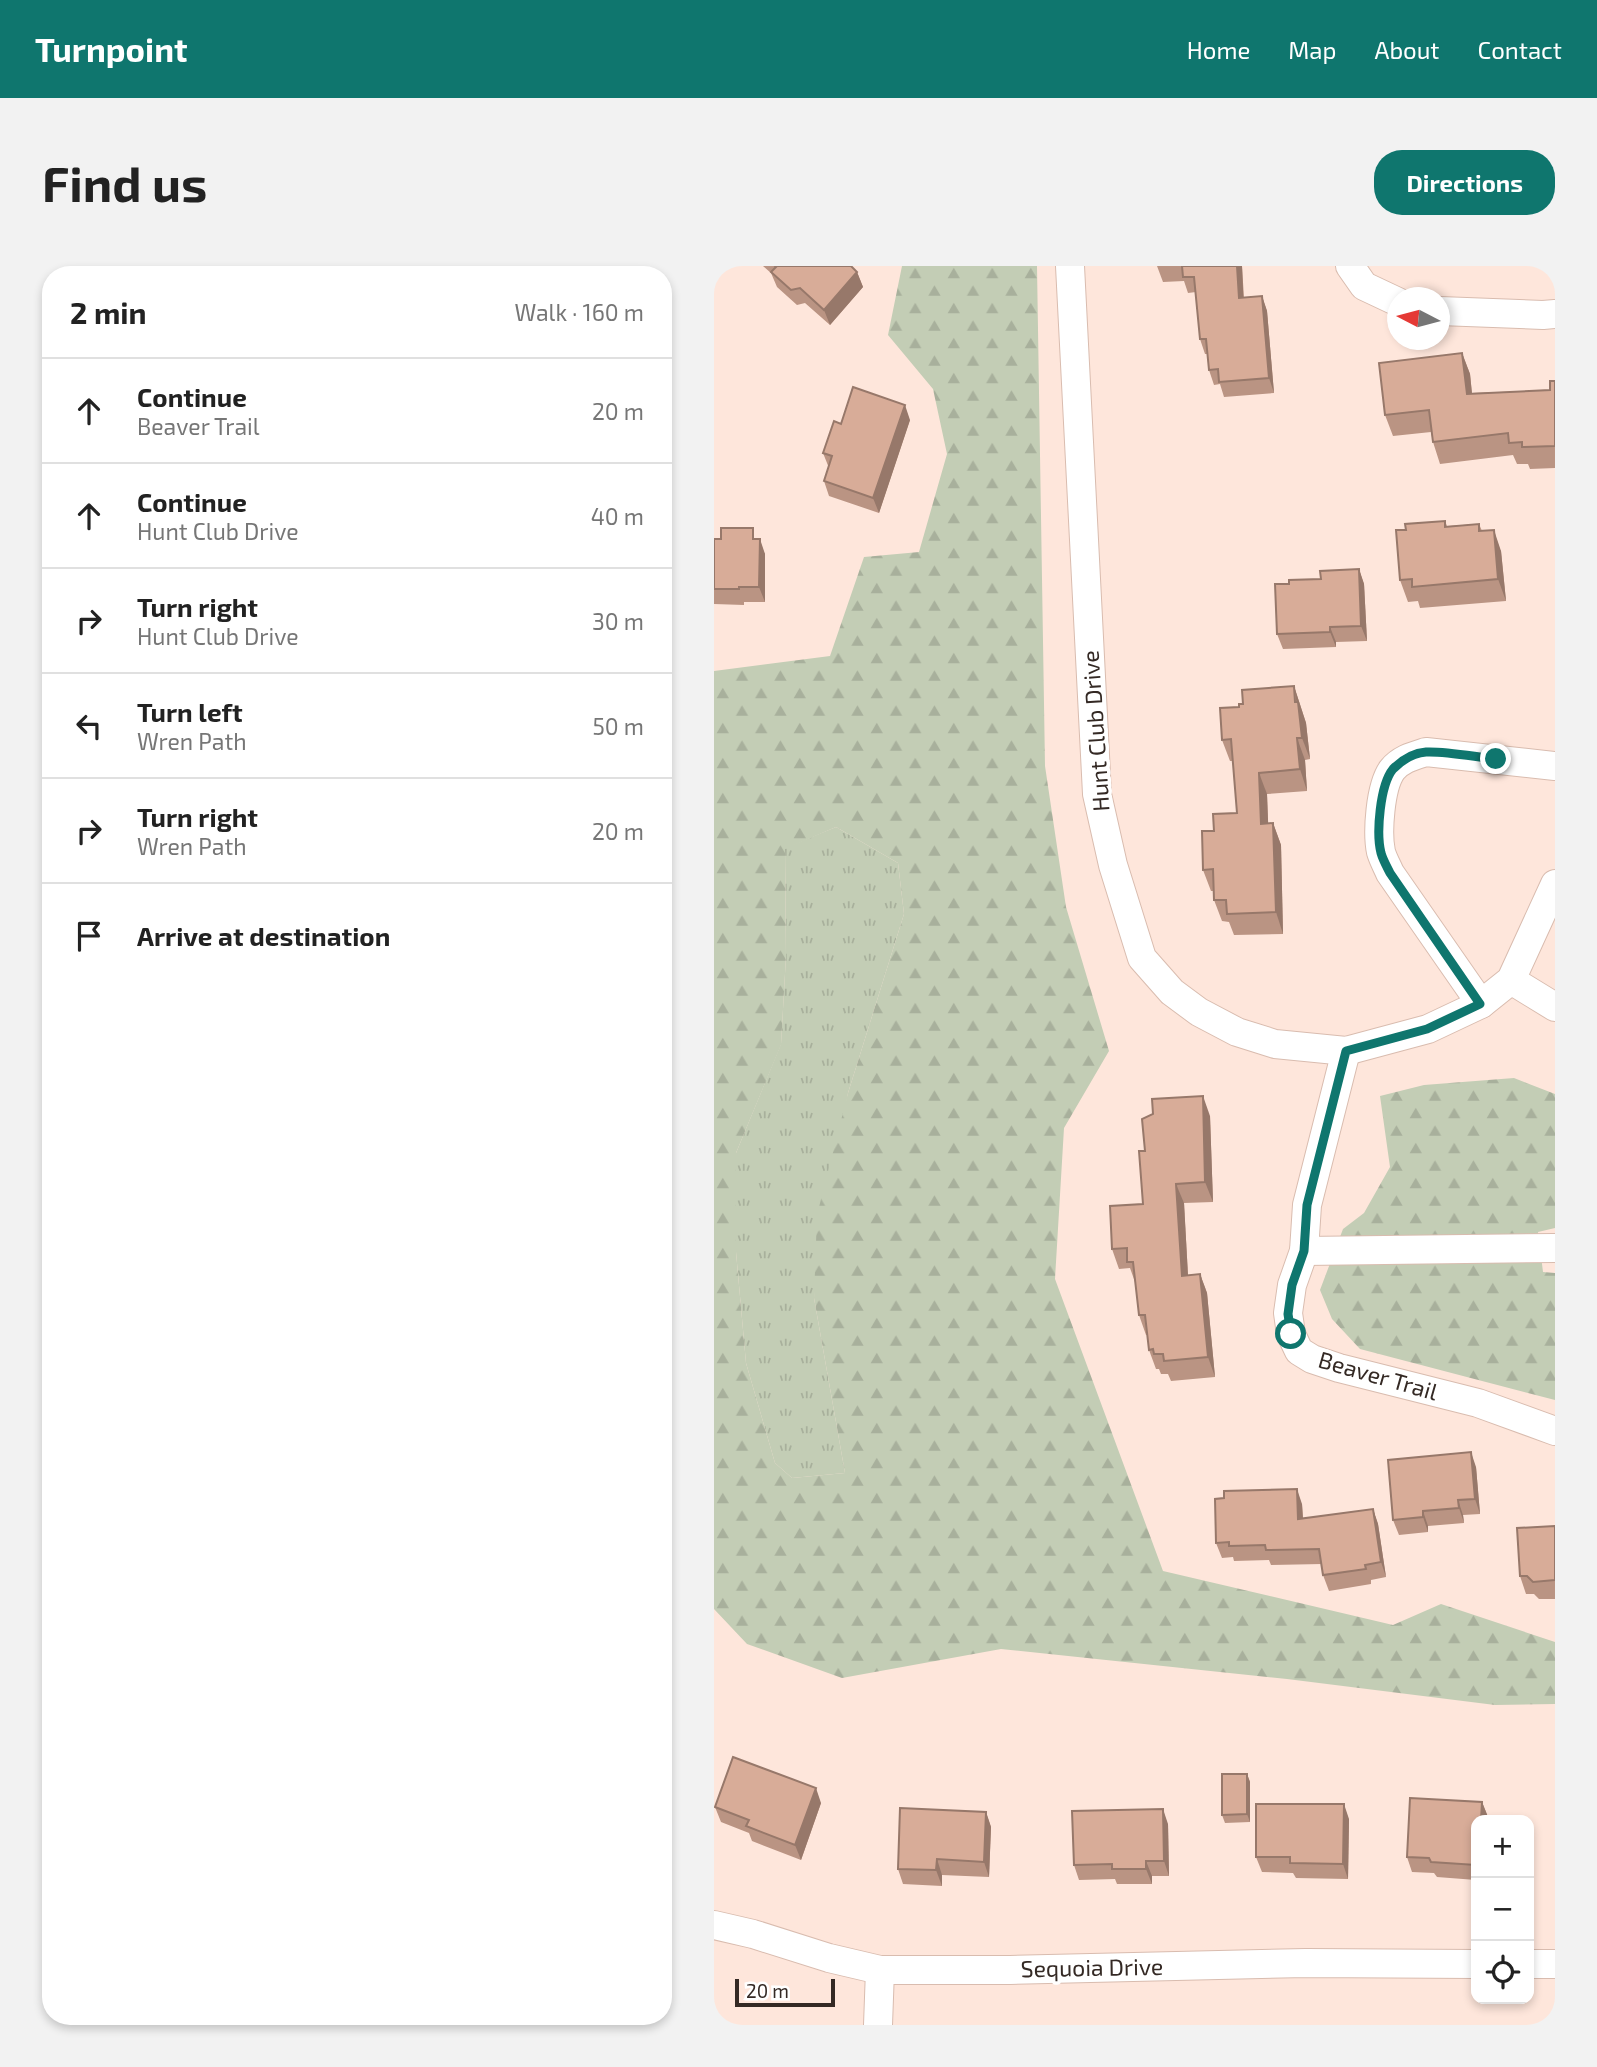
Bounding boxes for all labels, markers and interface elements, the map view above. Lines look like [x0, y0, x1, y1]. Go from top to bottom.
text: Turnpoint [35, 29, 188, 69]
text: Home [1187, 35, 1250, 64]
text: Map [1288, 35, 1336, 64]
text: About [1374, 35, 1440, 64]
text: Contact [1478, 35, 1562, 64]
button: Directions [1374, 150, 1555, 215]
text: Find us [42, 153, 207, 212]
north arrow [1387, 287, 1450, 350]
text: 2 min [70, 294, 147, 330]
text: Walk · 160 m [514, 298, 644, 326]
text: Continue [137, 381, 247, 412]
icon: ahead [70, 392, 108, 430]
text: 20 m [592, 397, 644, 425]
text: Beaver Trail [137, 412, 260, 440]
text: Continue [137, 486, 247, 517]
icon: ahead [70, 497, 108, 535]
text: 40 m [591, 502, 644, 530]
text: Hunt Club Drive [137, 517, 299, 545]
text: Turn right [137, 591, 258, 622]
icon: right [70, 602, 108, 640]
text: 30 m [592, 607, 644, 635]
text: Hunt Club Drive [137, 622, 299, 650]
street label: Hunt Club Drive [1075, 649, 1115, 813]
text: Turn left [137, 696, 243, 727]
icon: left [70, 707, 108, 745]
text: 50 m [593, 712, 644, 740]
text: Wren Path [137, 727, 247, 755]
route end [1480, 743, 1511, 774]
text: Turn right [137, 801, 258, 832]
icon: right [70, 812, 108, 850]
text: 20 m [592, 817, 644, 845]
text: Wren Path [137, 832, 247, 860]
icon: arrive [70, 917, 108, 955]
text: Arrive at destination [137, 920, 390, 951]
route start [1275, 1318, 1306, 1349]
street label: Beaver Trail [1315, 1345, 1441, 1405]
map controls [1471, 1815, 1534, 2004]
button: + [1471, 1815, 1534, 1878]
button: − [1471, 1878, 1534, 1941]
button: locate [1471, 1941, 1534, 2004]
street label: Sequoia Drive [1020, 1952, 1164, 1982]
scale bar [735, 1976, 835, 2008]
text: 20 m [746, 1979, 789, 2002]

